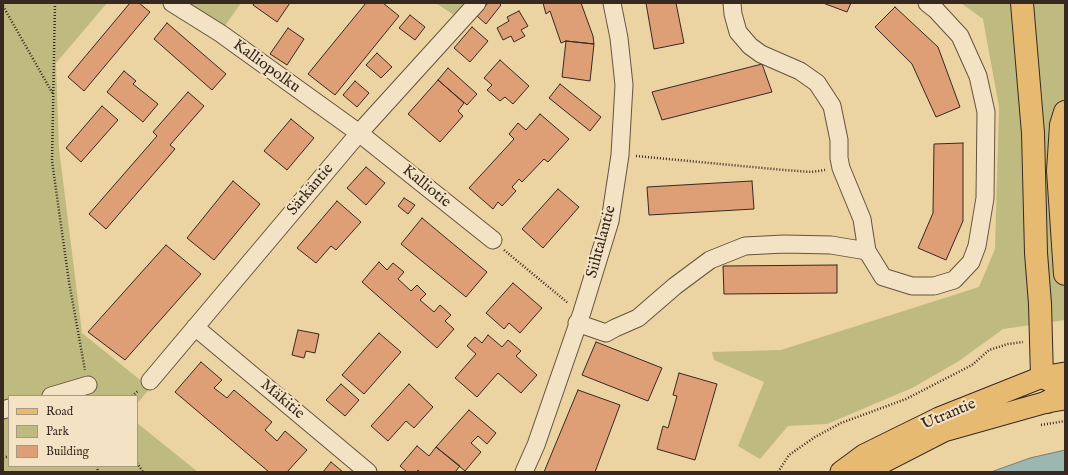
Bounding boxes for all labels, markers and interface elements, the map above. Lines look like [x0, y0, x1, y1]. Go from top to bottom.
street label: Kalliopolku [229, 36, 303, 98]
street label: Särkäntie [284, 160, 338, 220]
street label: Kalliotie [398, 162, 454, 212]
street label: Siihtalantie [583, 204, 621, 280]
street label: Mäkitie [256, 376, 308, 424]
legend [8, 395, 138, 467]
street label: Utrantie [919, 395, 979, 435]
text: Road [46, 404, 73, 419]
text: Park [46, 424, 69, 439]
text: Building [46, 444, 89, 459]

